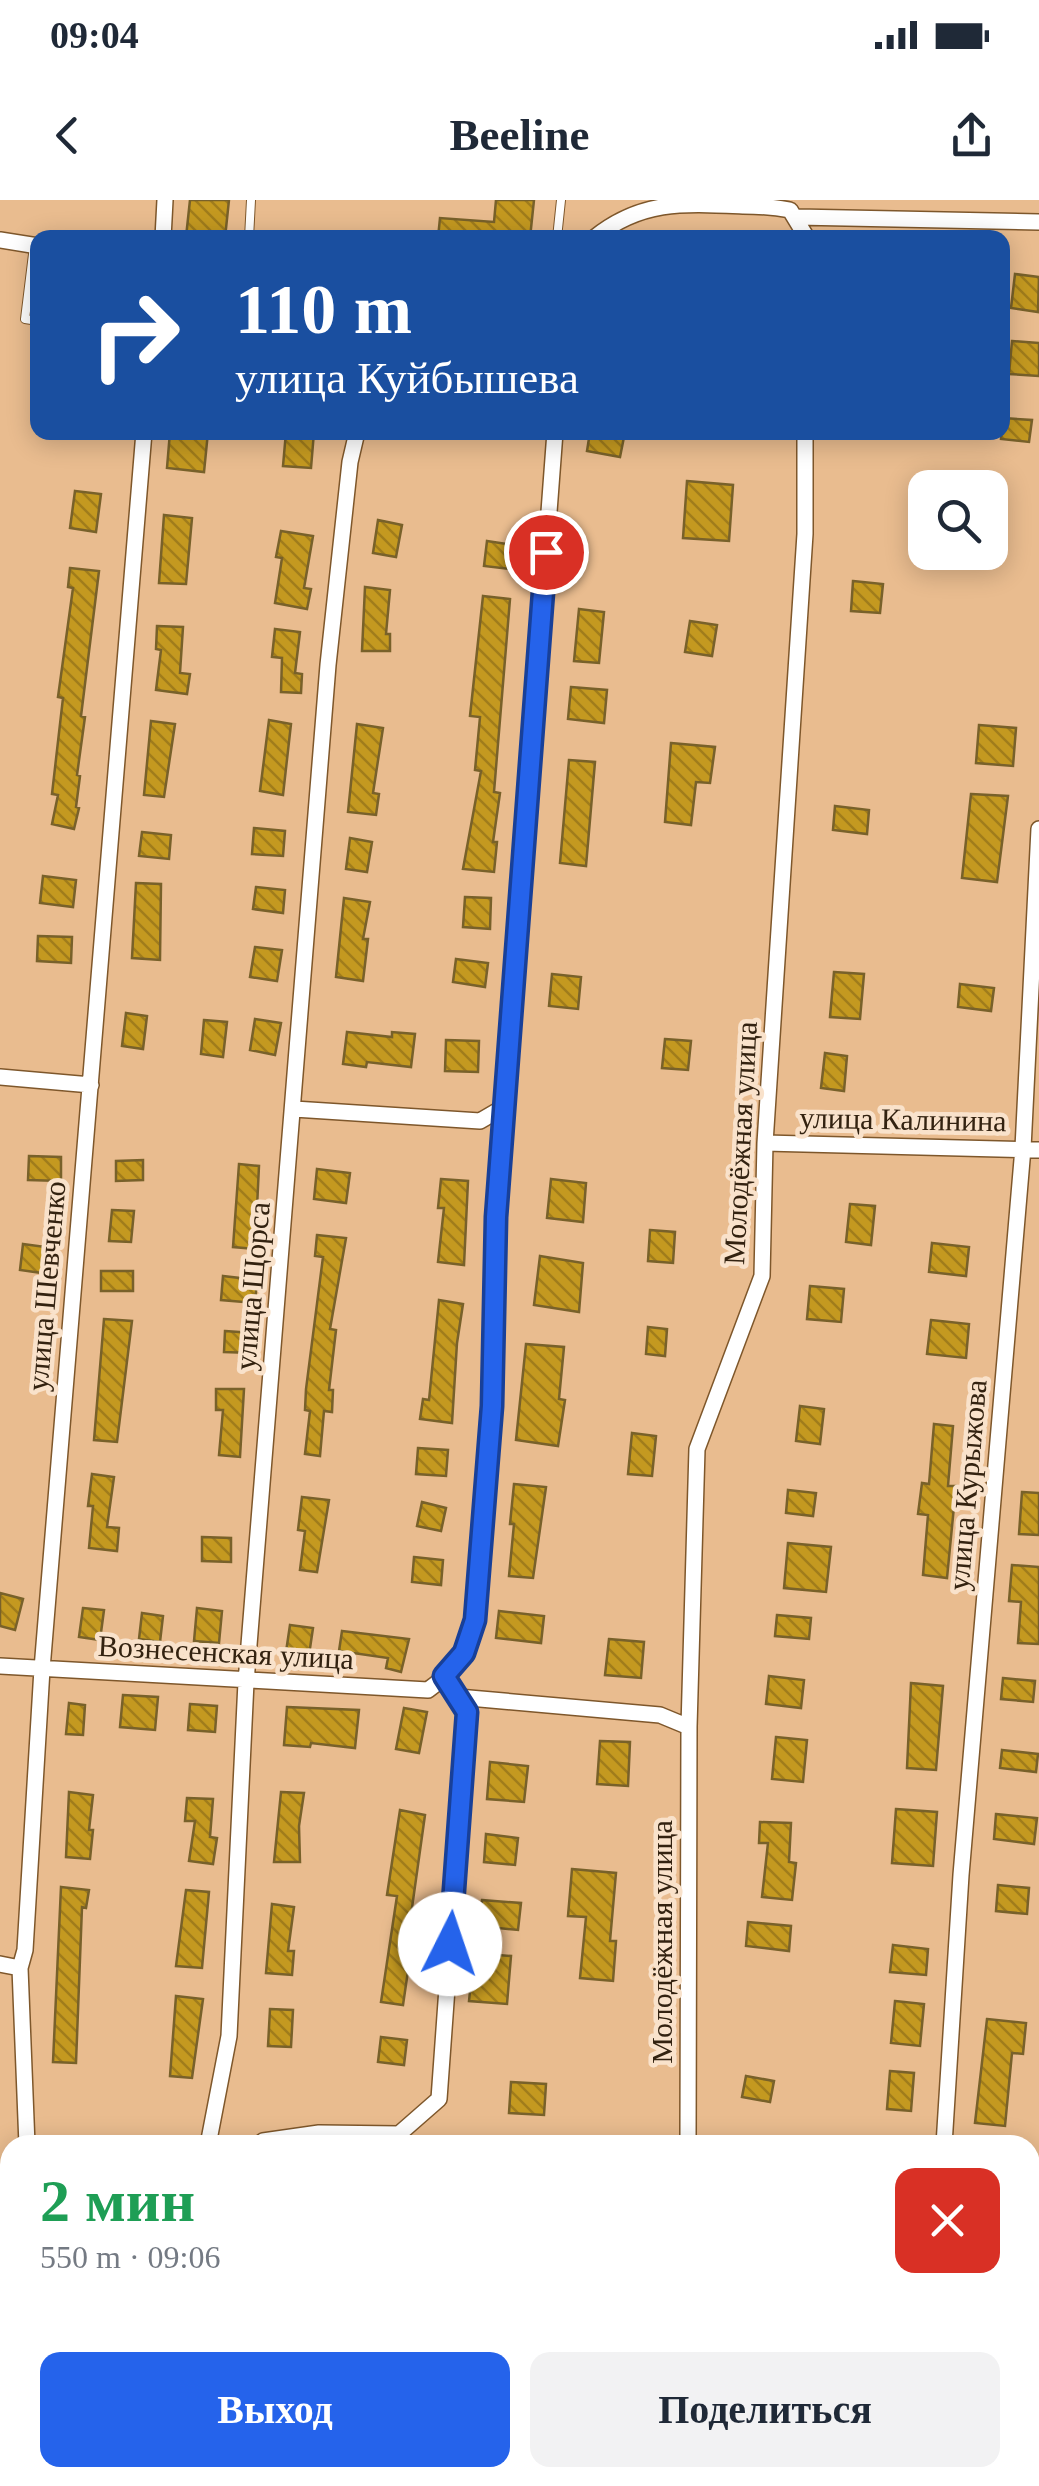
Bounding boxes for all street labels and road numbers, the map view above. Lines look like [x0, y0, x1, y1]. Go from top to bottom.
street label: Молодёжная улица [717, 1020, 763, 1266]
street label: улица Калинина [799, 1101, 1007, 1137]
street label: улица Шевченко [20, 1180, 72, 1392]
street label: улица Щорса [228, 1200, 276, 1372]
street label: улица Курыжова [941, 1378, 993, 1592]
street label: Вознесенская улица [97, 1629, 355, 1675]
street label: Молодёжная улица [645, 1820, 678, 2064]

